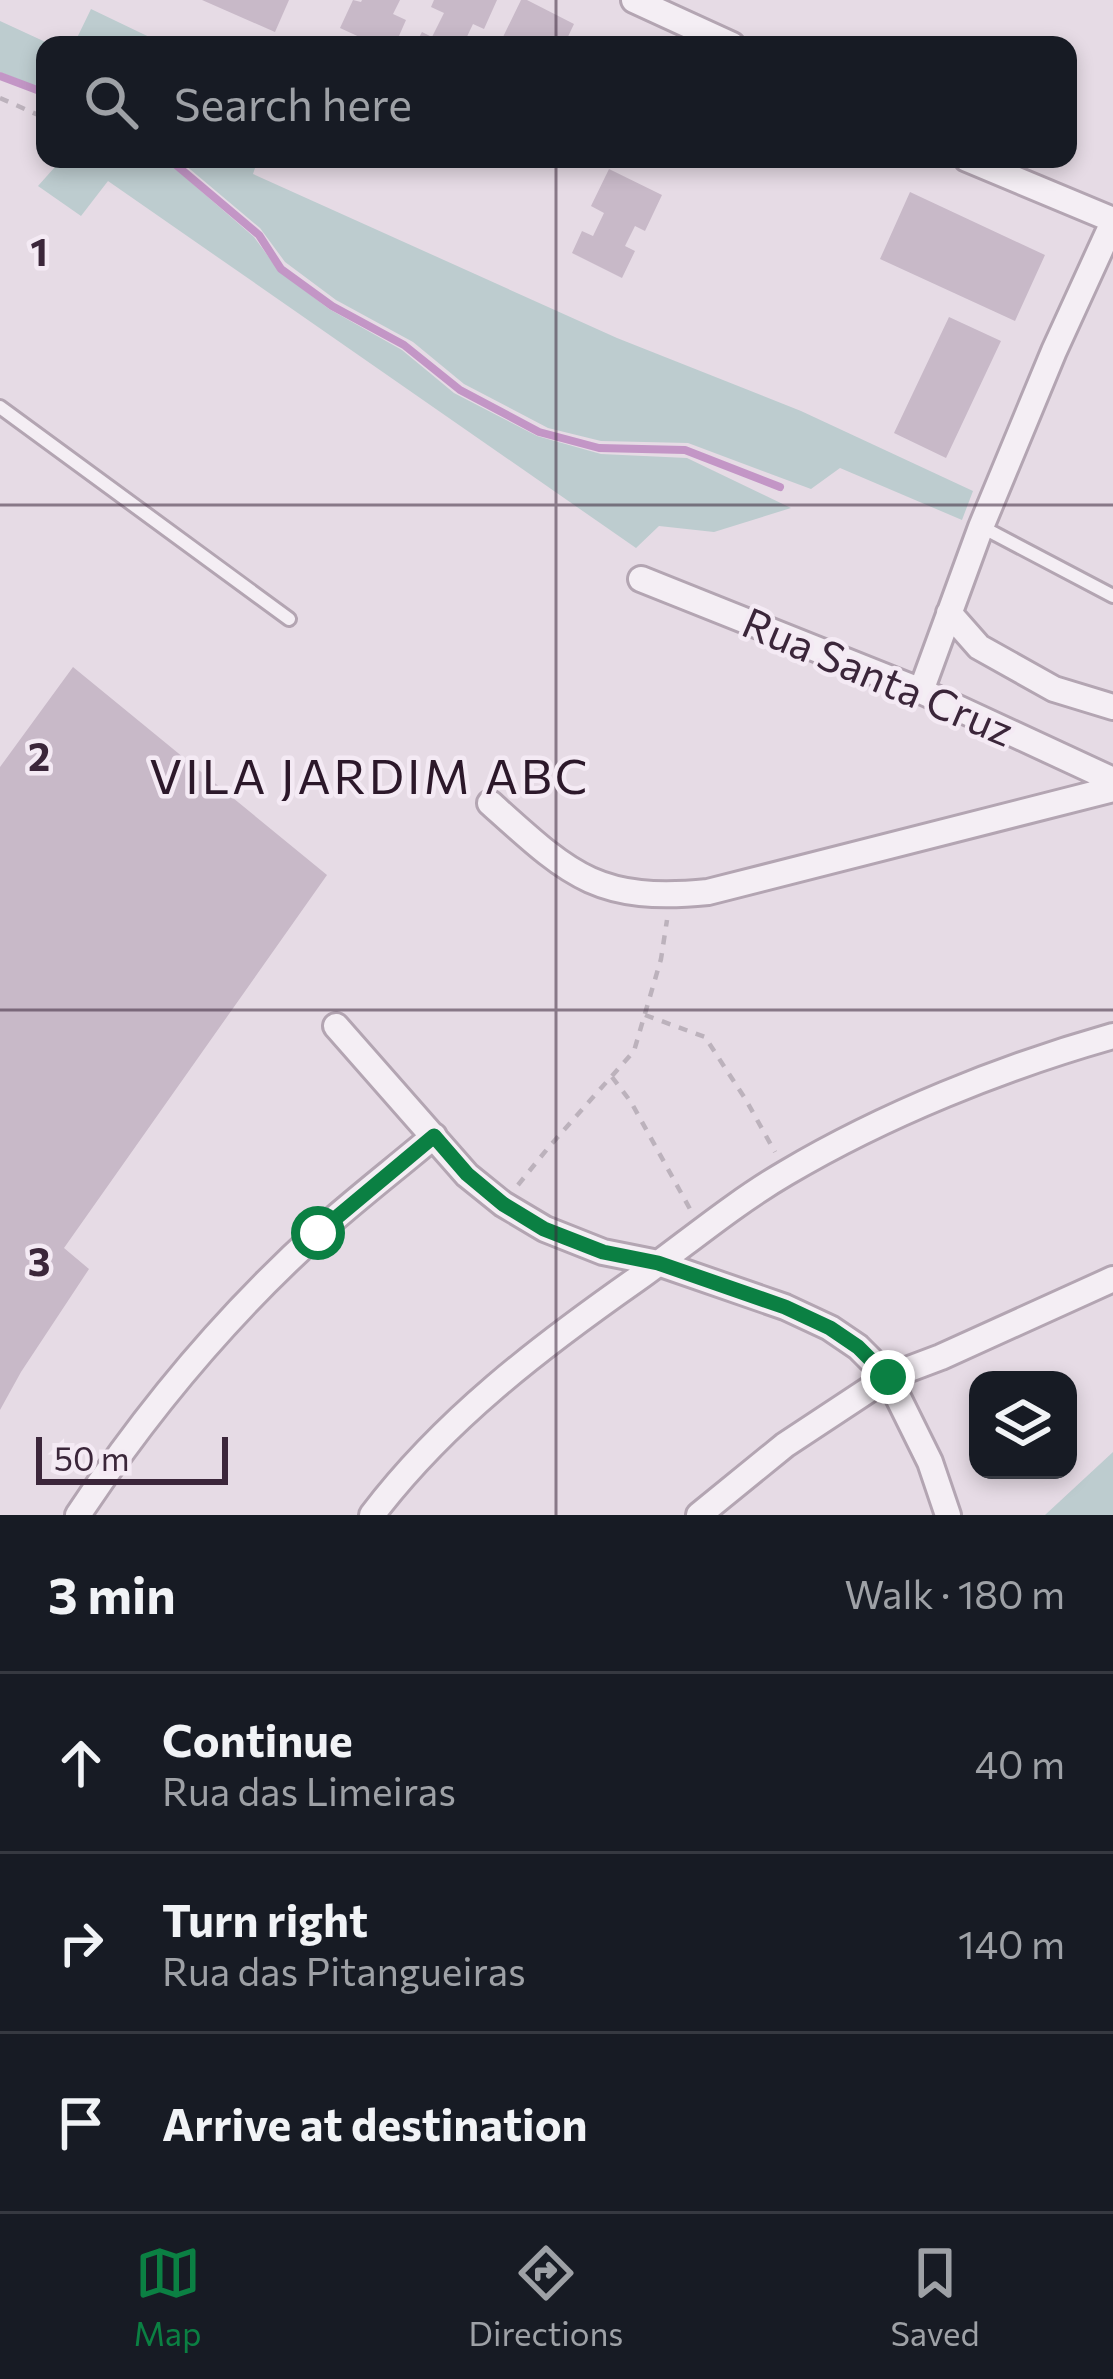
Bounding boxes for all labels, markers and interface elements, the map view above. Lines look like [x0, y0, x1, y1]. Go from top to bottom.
search box [36, 36, 1077, 168]
icon: search [78, 69, 144, 135]
text: Search here [174, 75, 412, 130]
text: 1 [30, 226, 48, 274]
street label: Rua Santa Cruz [736, 595, 1022, 756]
text: 2 [28, 731, 50, 779]
district label: VILA JARDIM ABC [149, 745, 591, 804]
route start [291, 1206, 345, 1260]
text: 3 [28, 1236, 50, 1284]
route end [861, 1350, 915, 1404]
map controls [969, 1371, 1077, 1479]
button: layers [969, 1371, 1077, 1479]
scale bar [36, 1431, 228, 1484]
text: 50 m [54, 1437, 130, 1478]
text: 3 min [48, 1562, 176, 1625]
text: Walk · 180 m [844, 1569, 1065, 1617]
text: Continue [162, 1711, 353, 1766]
icon: ahead [48, 1730, 114, 1796]
text: 40 m [975, 1739, 1065, 1787]
text: Rua das Limeiras [162, 1766, 456, 1814]
text: Turn right [162, 1891, 368, 1946]
icon: right [48, 1910, 114, 1976]
text: 140 m [958, 1919, 1065, 1967]
text: Rua das Pitangueiras [162, 1946, 526, 1994]
icon: arrive [48, 2090, 114, 2156]
text: Arrive at destination [162, 2095, 588, 2150]
tab: Map [134, 2240, 202, 2353]
tab: Directions [469, 2240, 623, 2353]
tab: Saved [890, 2240, 979, 2353]

